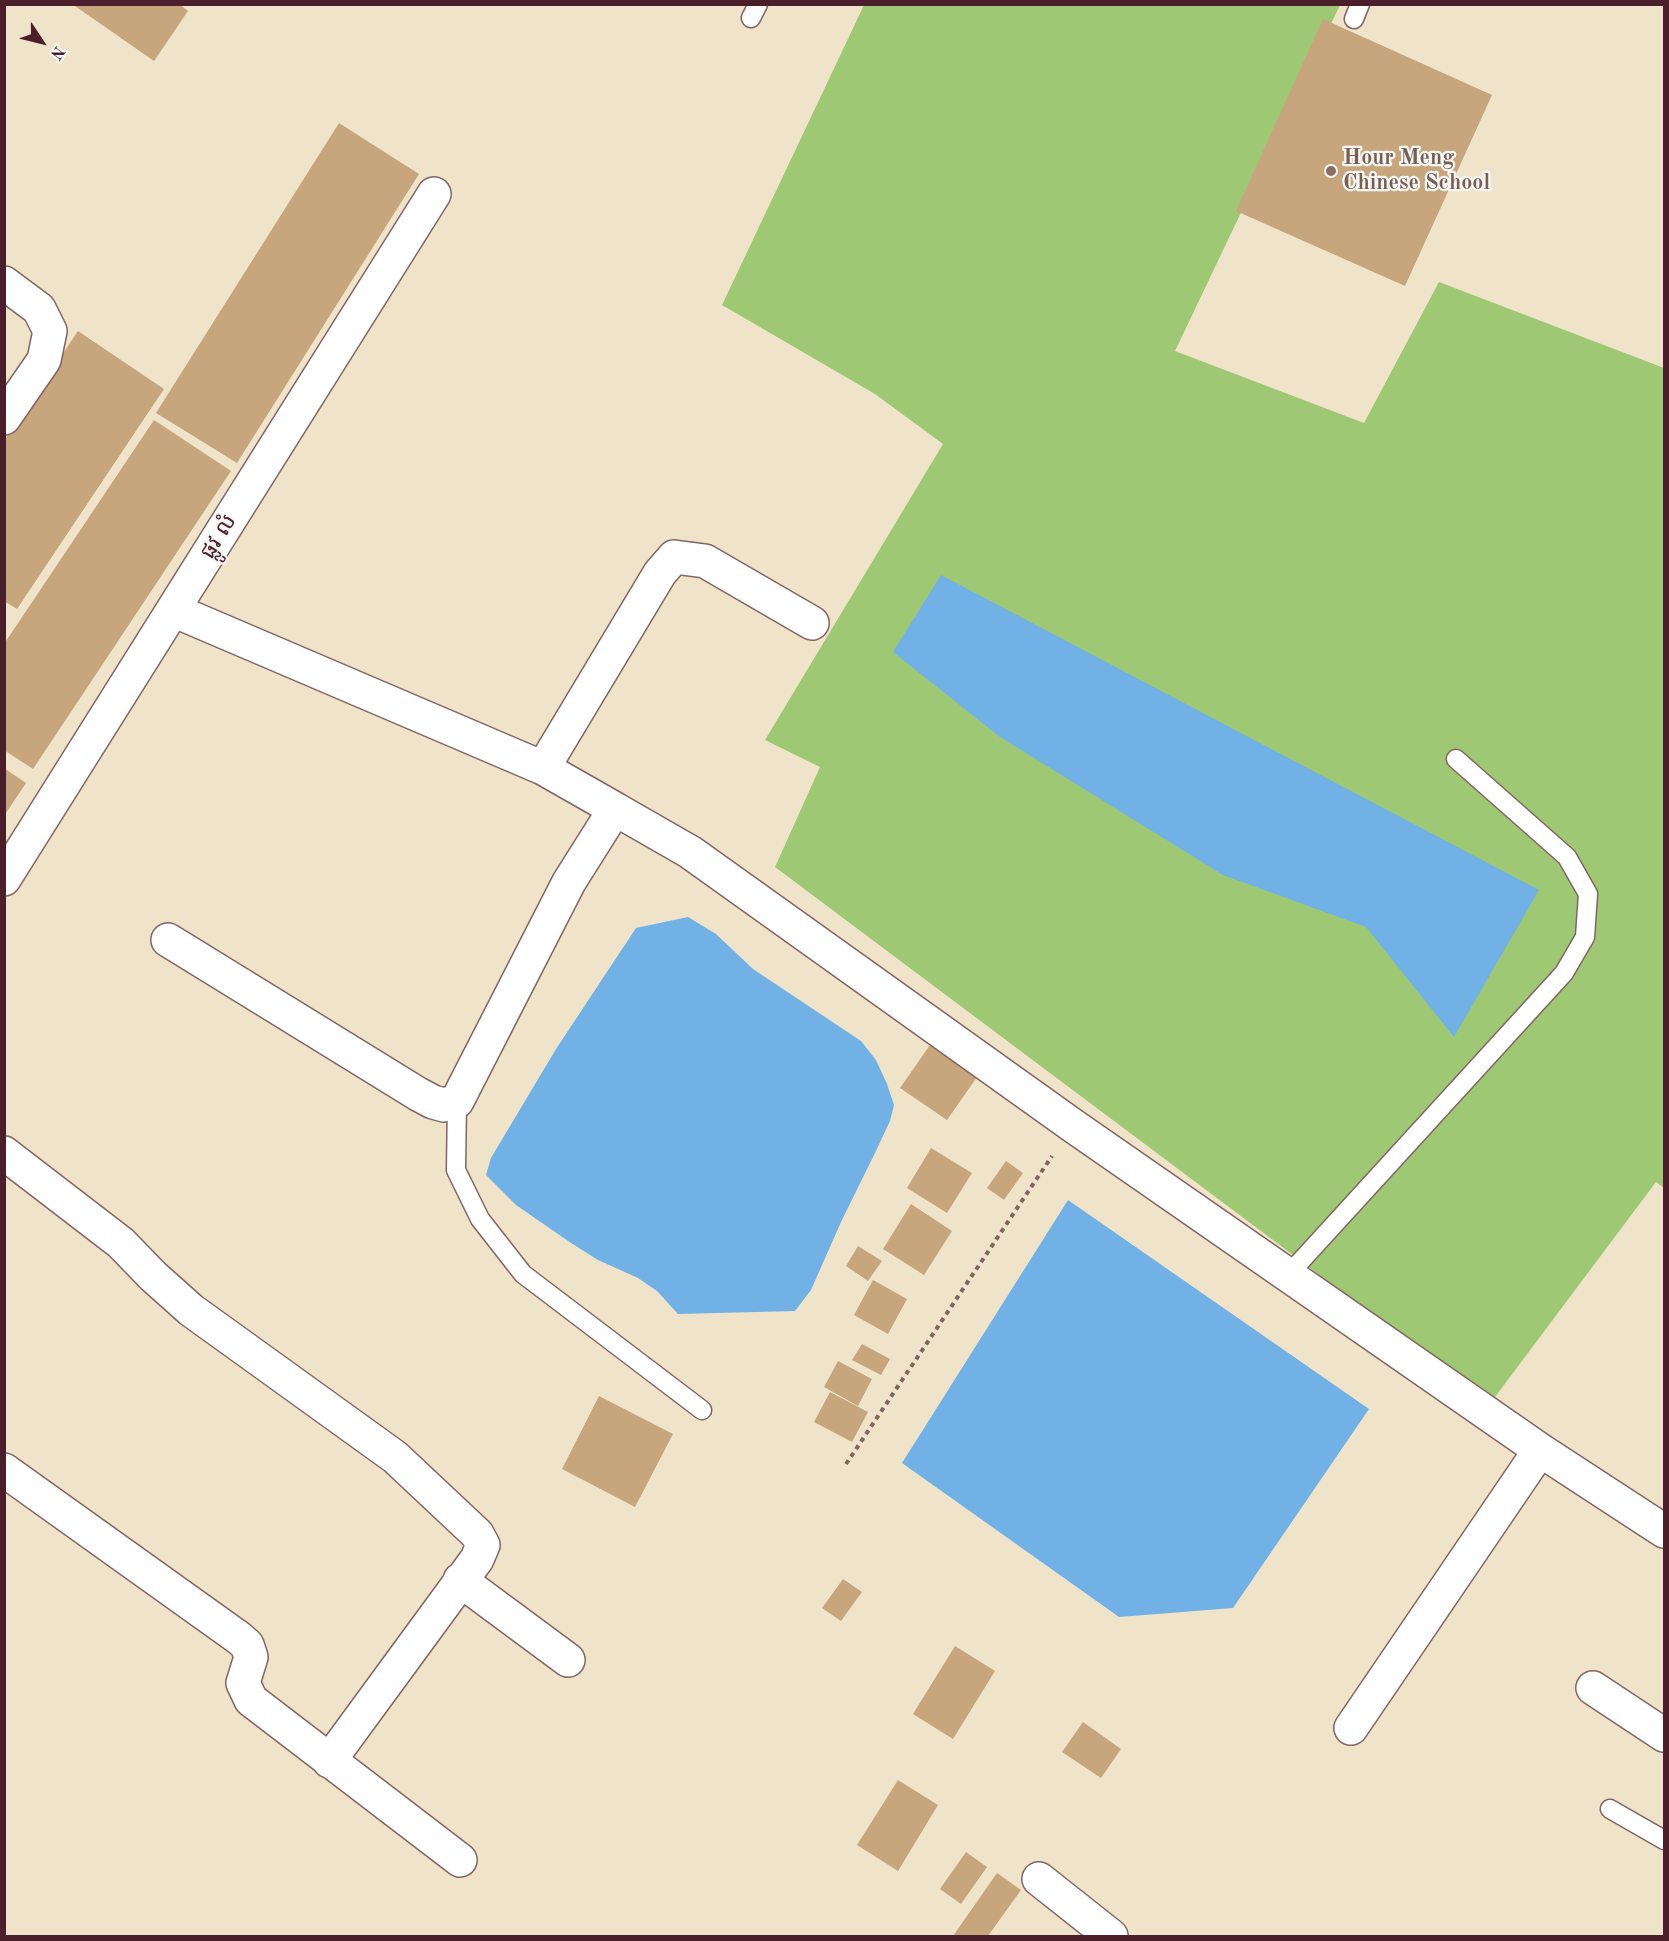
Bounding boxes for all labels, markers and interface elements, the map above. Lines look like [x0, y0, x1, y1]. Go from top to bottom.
north arrow [12, 12, 72, 72]
text: N [47, 43, 67, 62]
place label: Hour Meng Chinese School [1343, 145, 1490, 196]
marker: Hour Meng Chinese School [1324, 164, 1338, 178]
street label: ផ្លូវ លំ [195, 510, 243, 564]

